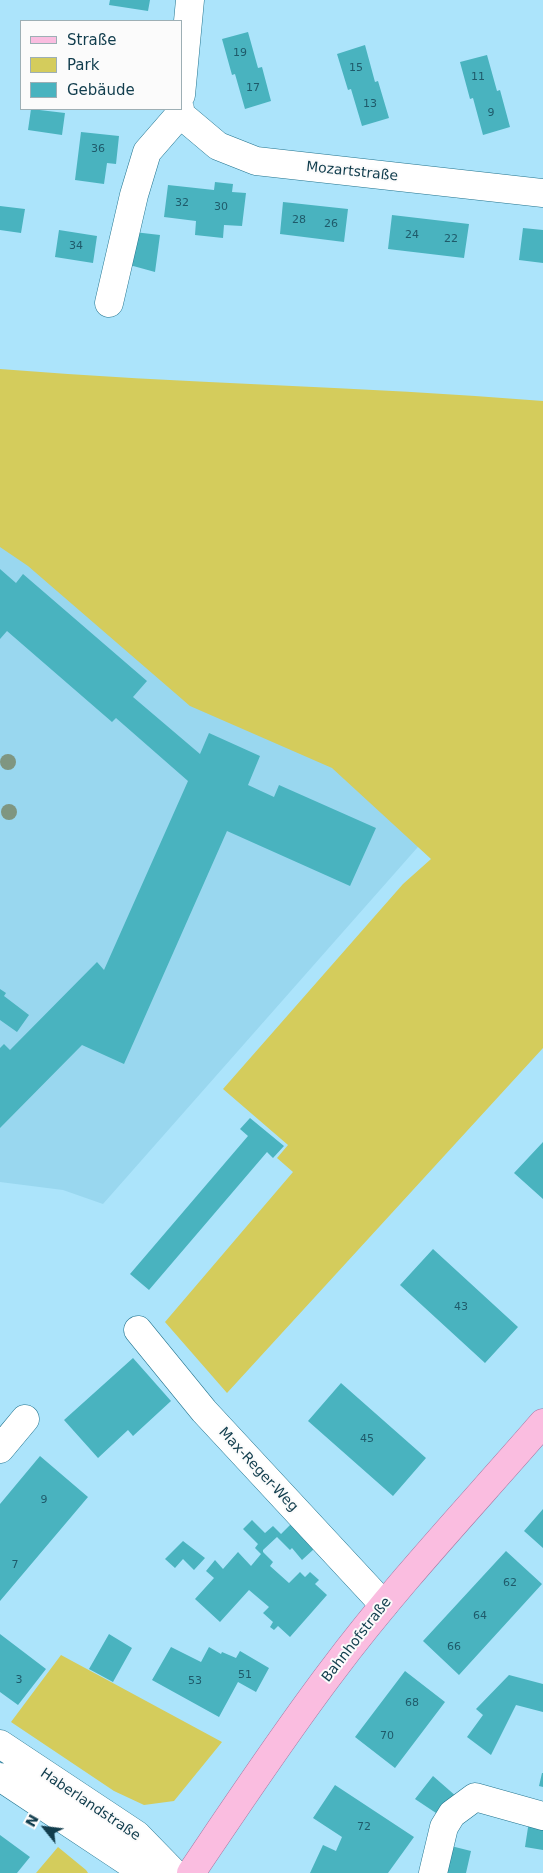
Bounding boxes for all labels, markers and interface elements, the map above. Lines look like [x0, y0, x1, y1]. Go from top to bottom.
legend [20, 20, 182, 110]
text: Straße [67, 31, 116, 49]
house number: 19 [233, 46, 247, 60]
text: Park [67, 56, 99, 74]
house number: 15 [349, 61, 363, 75]
house number: 11 [471, 70, 485, 84]
text: Gebäude [67, 81, 135, 99]
house number: 17 [246, 81, 260, 95]
house number: 13 [363, 97, 377, 111]
house number: 9 [488, 106, 494, 120]
house number: 36 [91, 142, 105, 156]
street label: Mozartstraße [305, 159, 399, 185]
house number: 32 [175, 196, 189, 210]
house number: 30 [214, 200, 228, 214]
house number: 28 [292, 213, 306, 227]
house number: 26 [324, 217, 338, 231]
house number: 24 [405, 228, 419, 242]
house number: 22 [444, 232, 458, 246]
house number: 34 [69, 239, 83, 253]
house number: 43 [454, 1300, 468, 1314]
street label: Max-Reger-Weg [215, 1424, 301, 1516]
house number: 45 [360, 1432, 374, 1446]
house number: 9 [41, 1493, 47, 1507]
house number: 7 [12, 1558, 18, 1572]
house number: 62 [503, 1576, 517, 1590]
street label: Bahnhofstraße [319, 1594, 395, 1686]
house number: 64 [473, 1609, 487, 1623]
house number: 66 [447, 1640, 461, 1654]
house number: 51 [238, 1668, 252, 1682]
house number: 3 [16, 1673, 22, 1687]
house number: 53 [188, 1674, 202, 1688]
house number: 68 [405, 1696, 419, 1710]
house number: 70 [380, 1729, 394, 1743]
street label: Haberlandstraße [37, 1765, 143, 1845]
north arrow [20, 1803, 70, 1853]
text: N [22, 1812, 42, 1830]
house number: 72 [357, 1820, 371, 1834]

